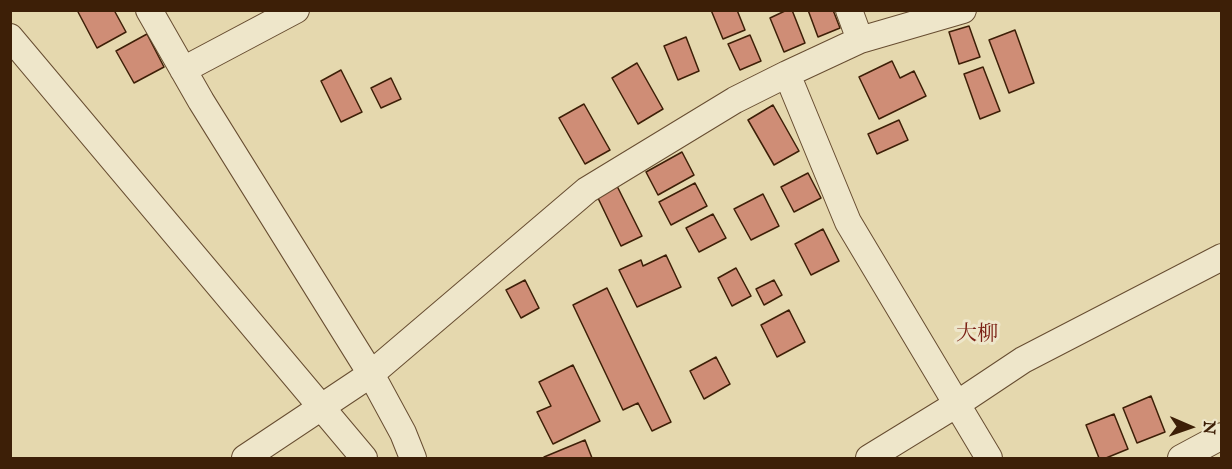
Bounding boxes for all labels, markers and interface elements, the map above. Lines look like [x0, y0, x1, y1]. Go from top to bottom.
district label: 大柳 [956, 323, 998, 349]
north arrow [1160, 397, 1220, 457]
text: N [1198, 420, 1218, 435]

